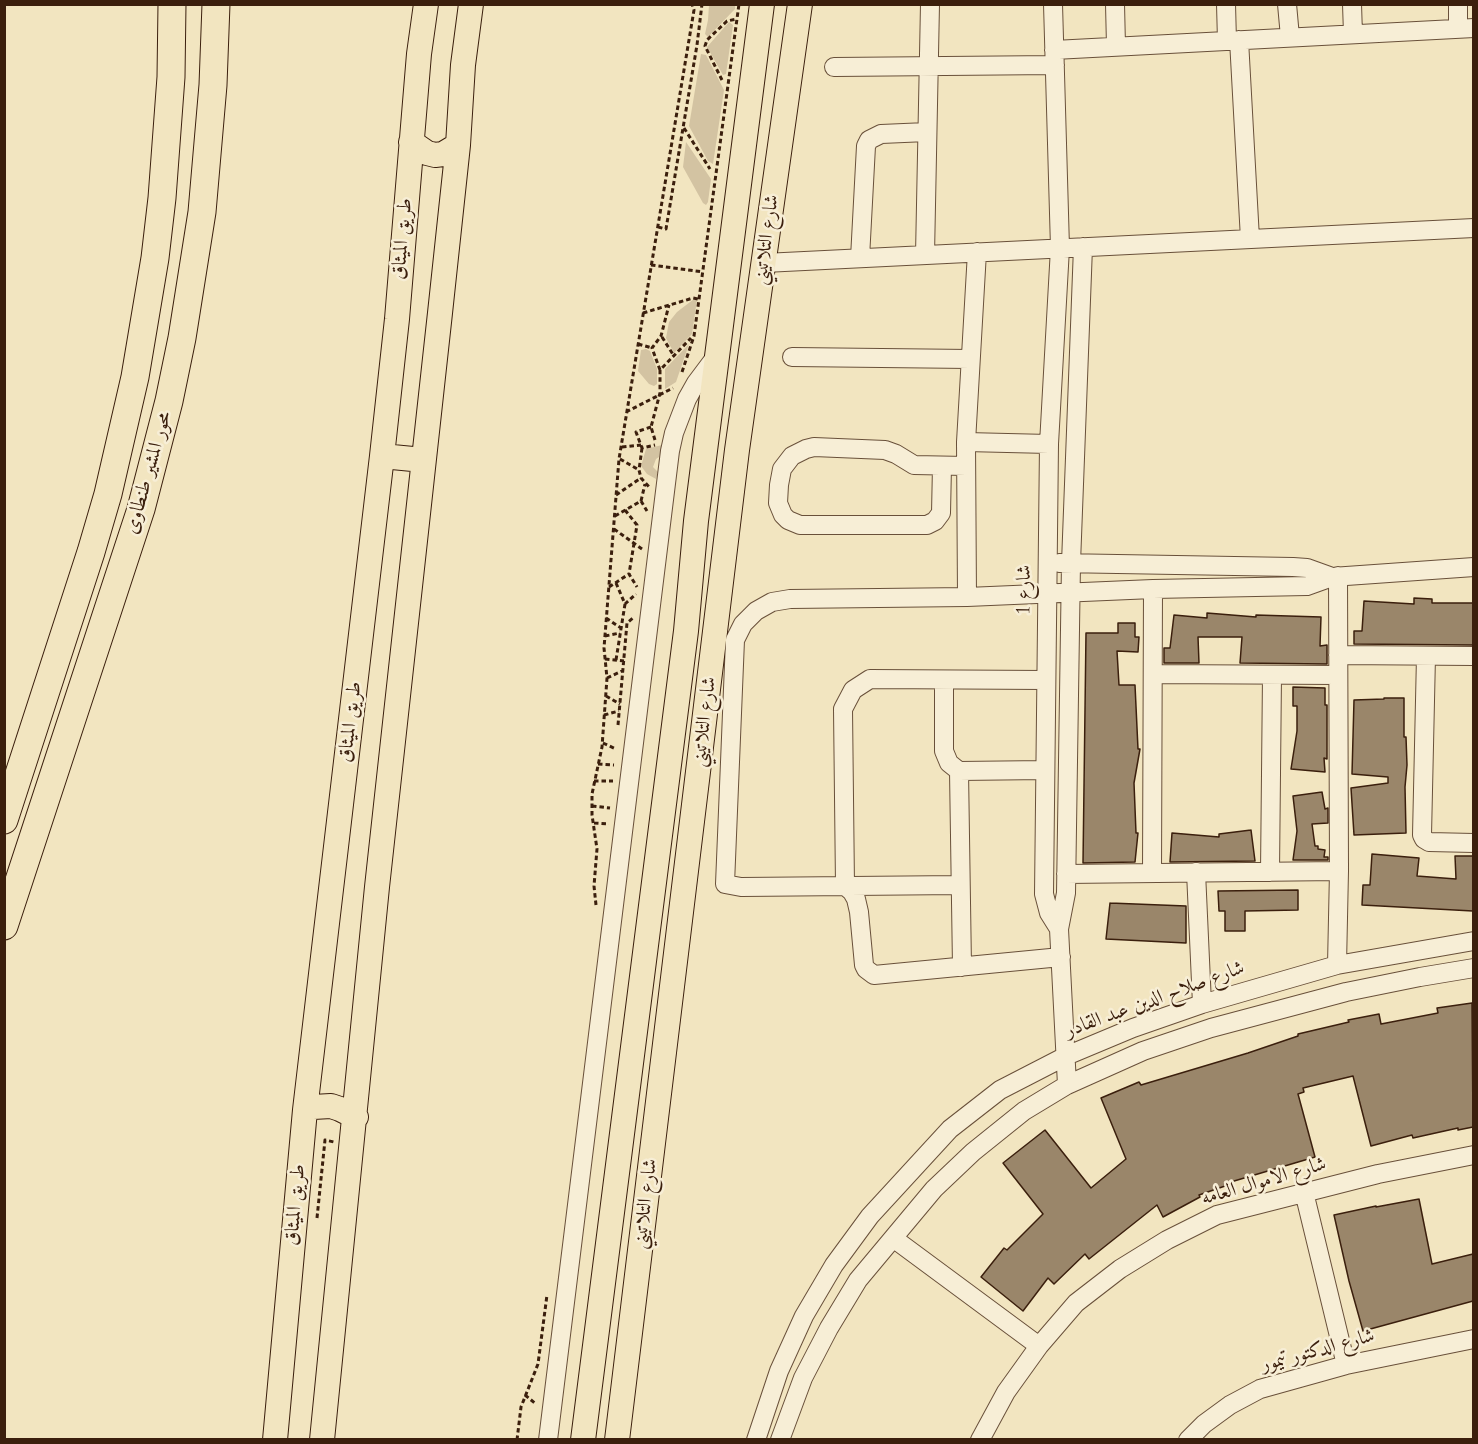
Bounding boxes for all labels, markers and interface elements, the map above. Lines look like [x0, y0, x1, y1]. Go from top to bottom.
street label: شارع التلاتيني [749, 193, 785, 287]
street label: طريق الميثاق [387, 197, 419, 281]
street label: محور المشير طنطاوى [120, 409, 178, 537]
street label: شارع 1 [1013, 565, 1037, 615]
street label: شارع التلاتيني [688, 675, 722, 769]
street label: طريق الميثاق [334, 680, 368, 764]
street label: شارع صلاح الدين عبد القادر [1062, 956, 1248, 1044]
street label: شارع الاموال العامه [1199, 1153, 1329, 1211]
street label: شارع التلاتيني [629, 1157, 663, 1251]
street label: طريق الميثاق [280, 1163, 312, 1247]
street label: شارع الدكتور تيمور [1259, 1324, 1377, 1378]

